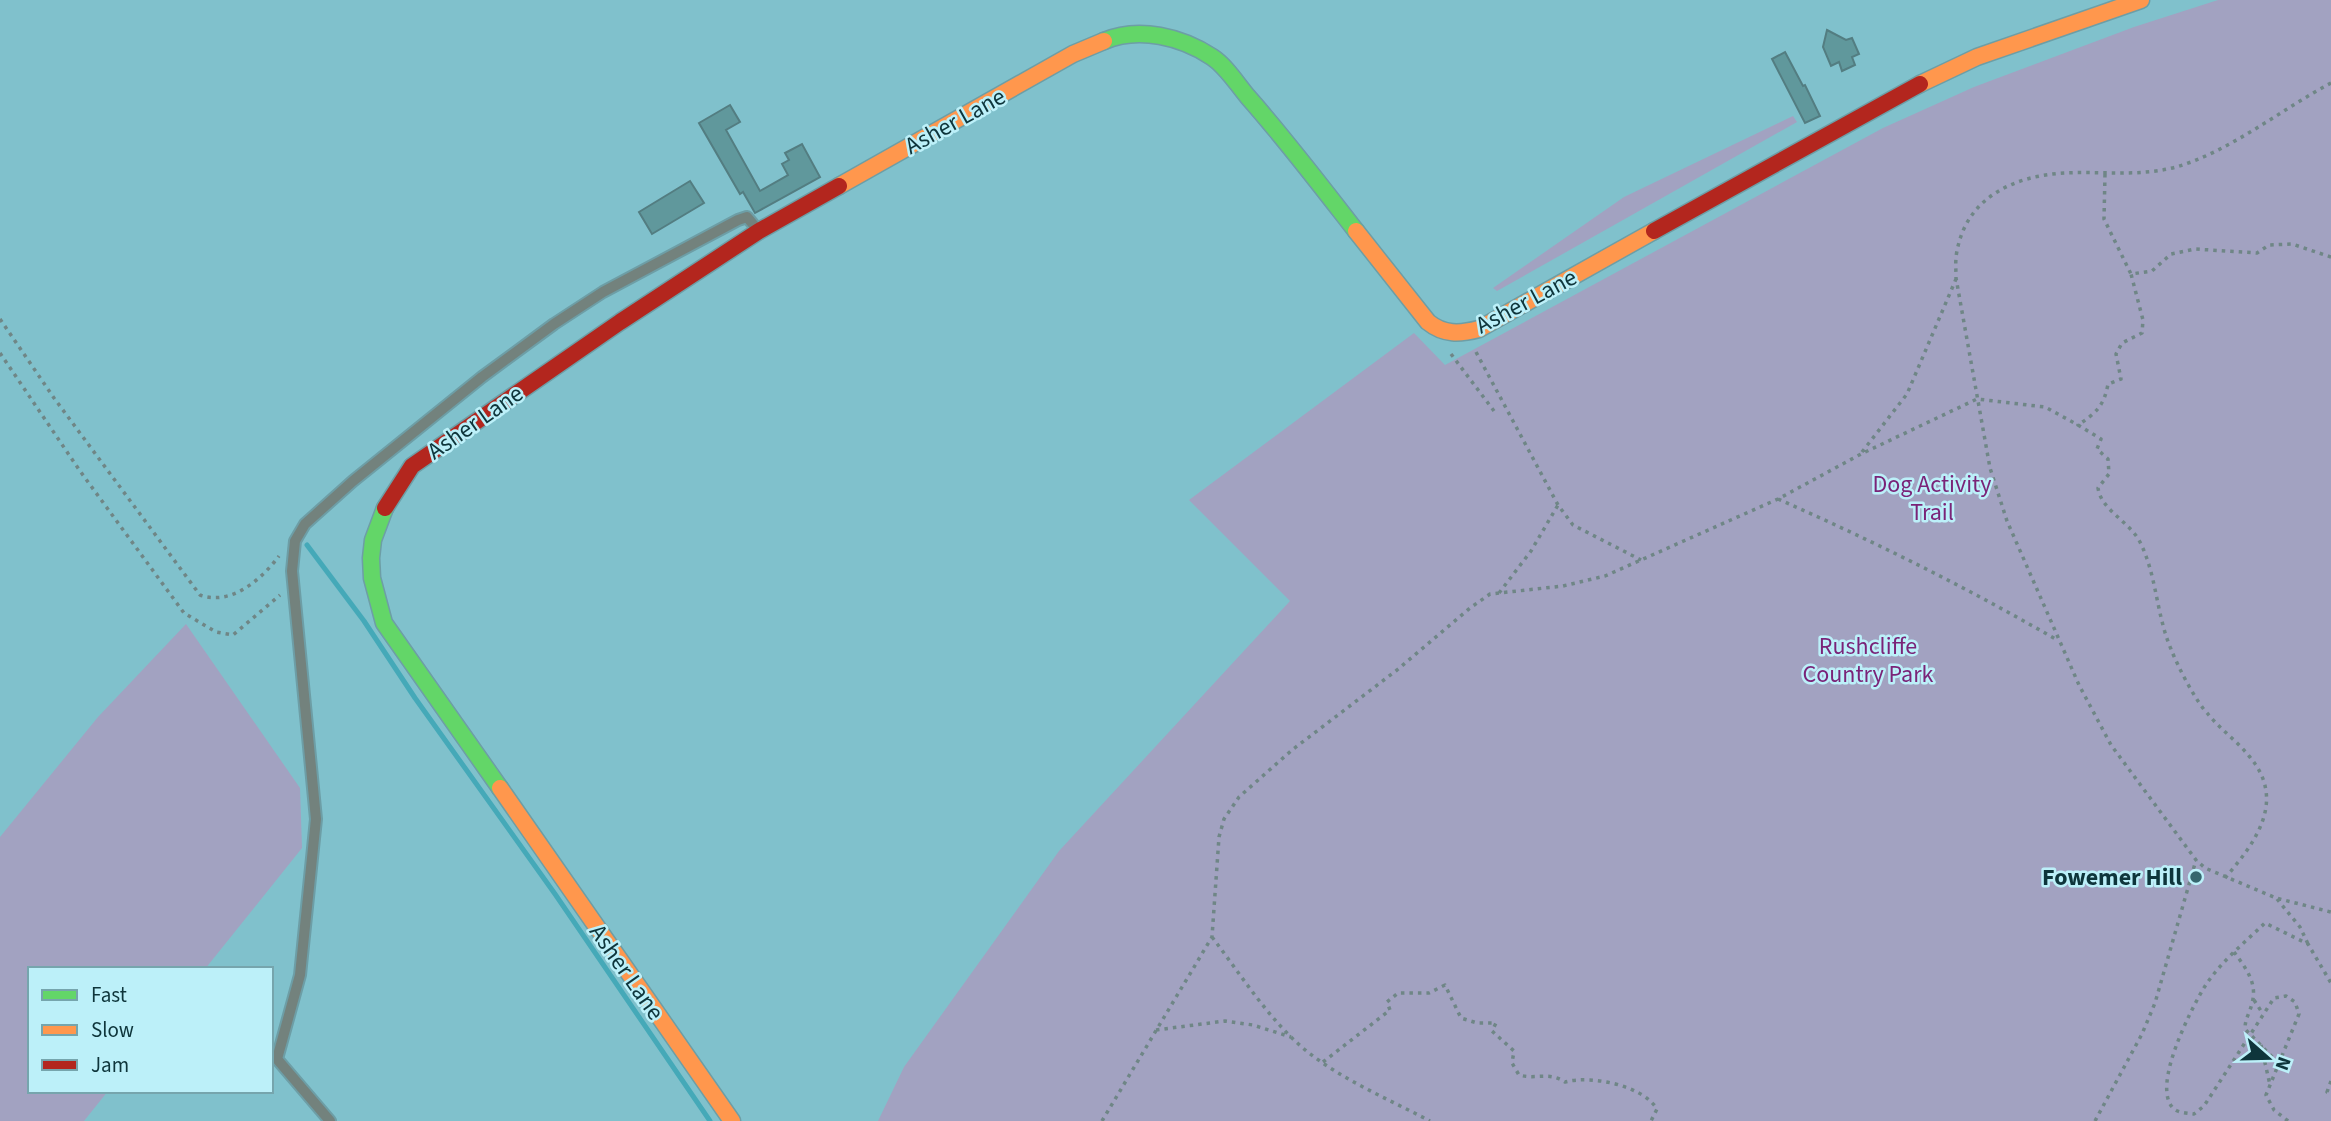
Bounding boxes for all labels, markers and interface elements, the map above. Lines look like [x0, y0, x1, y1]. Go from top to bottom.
street label: Asher Lane [898, 79, 1012, 164]
street label: Asher Lane [1469, 260, 1583, 343]
street label: Asher Lane [420, 376, 531, 468]
park label: Dog Activity Trail [1873, 467, 1991, 530]
park label: Rushcliffe Country Park [1803, 629, 1934, 692]
place label: Fowemer Hill [2042, 860, 2182, 895]
marker: Fowemer Hill [2188, 869, 2204, 885]
street label: Asher Lane [581, 917, 673, 1028]
legend [28, 967, 273, 1093]
text: Fast [91, 980, 127, 1010]
text: Slow [91, 1015, 134, 1045]
north arrow [2233, 1023, 2303, 1093]
text: Jam [91, 1050, 129, 1080]
text: N [2268, 1053, 2297, 1074]

